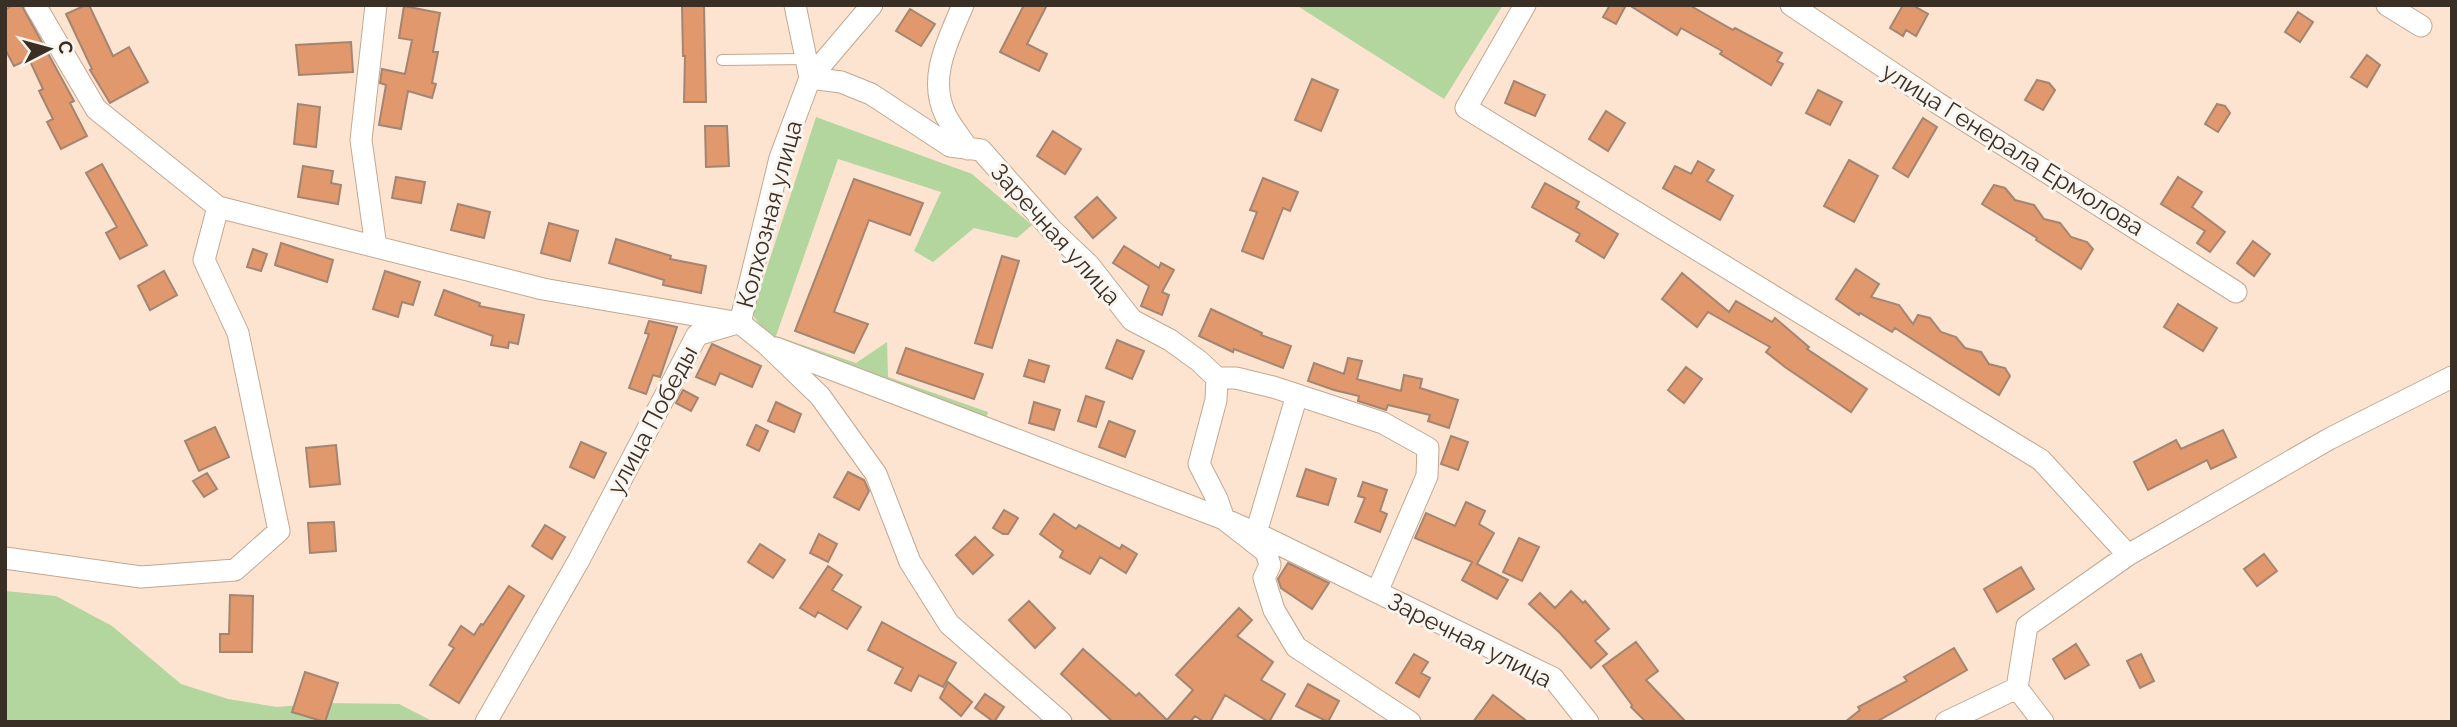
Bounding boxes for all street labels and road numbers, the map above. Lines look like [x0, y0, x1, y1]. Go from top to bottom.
street label: улица Генерала Ермолова [1877, 56, 2149, 242]
street label: Колхозная улица [730, 117, 808, 311]
street label: Заречная улица [985, 157, 1127, 311]
street label: улица Победы [601, 341, 703, 499]
street label: Заречная улица [1383, 586, 1557, 694]

